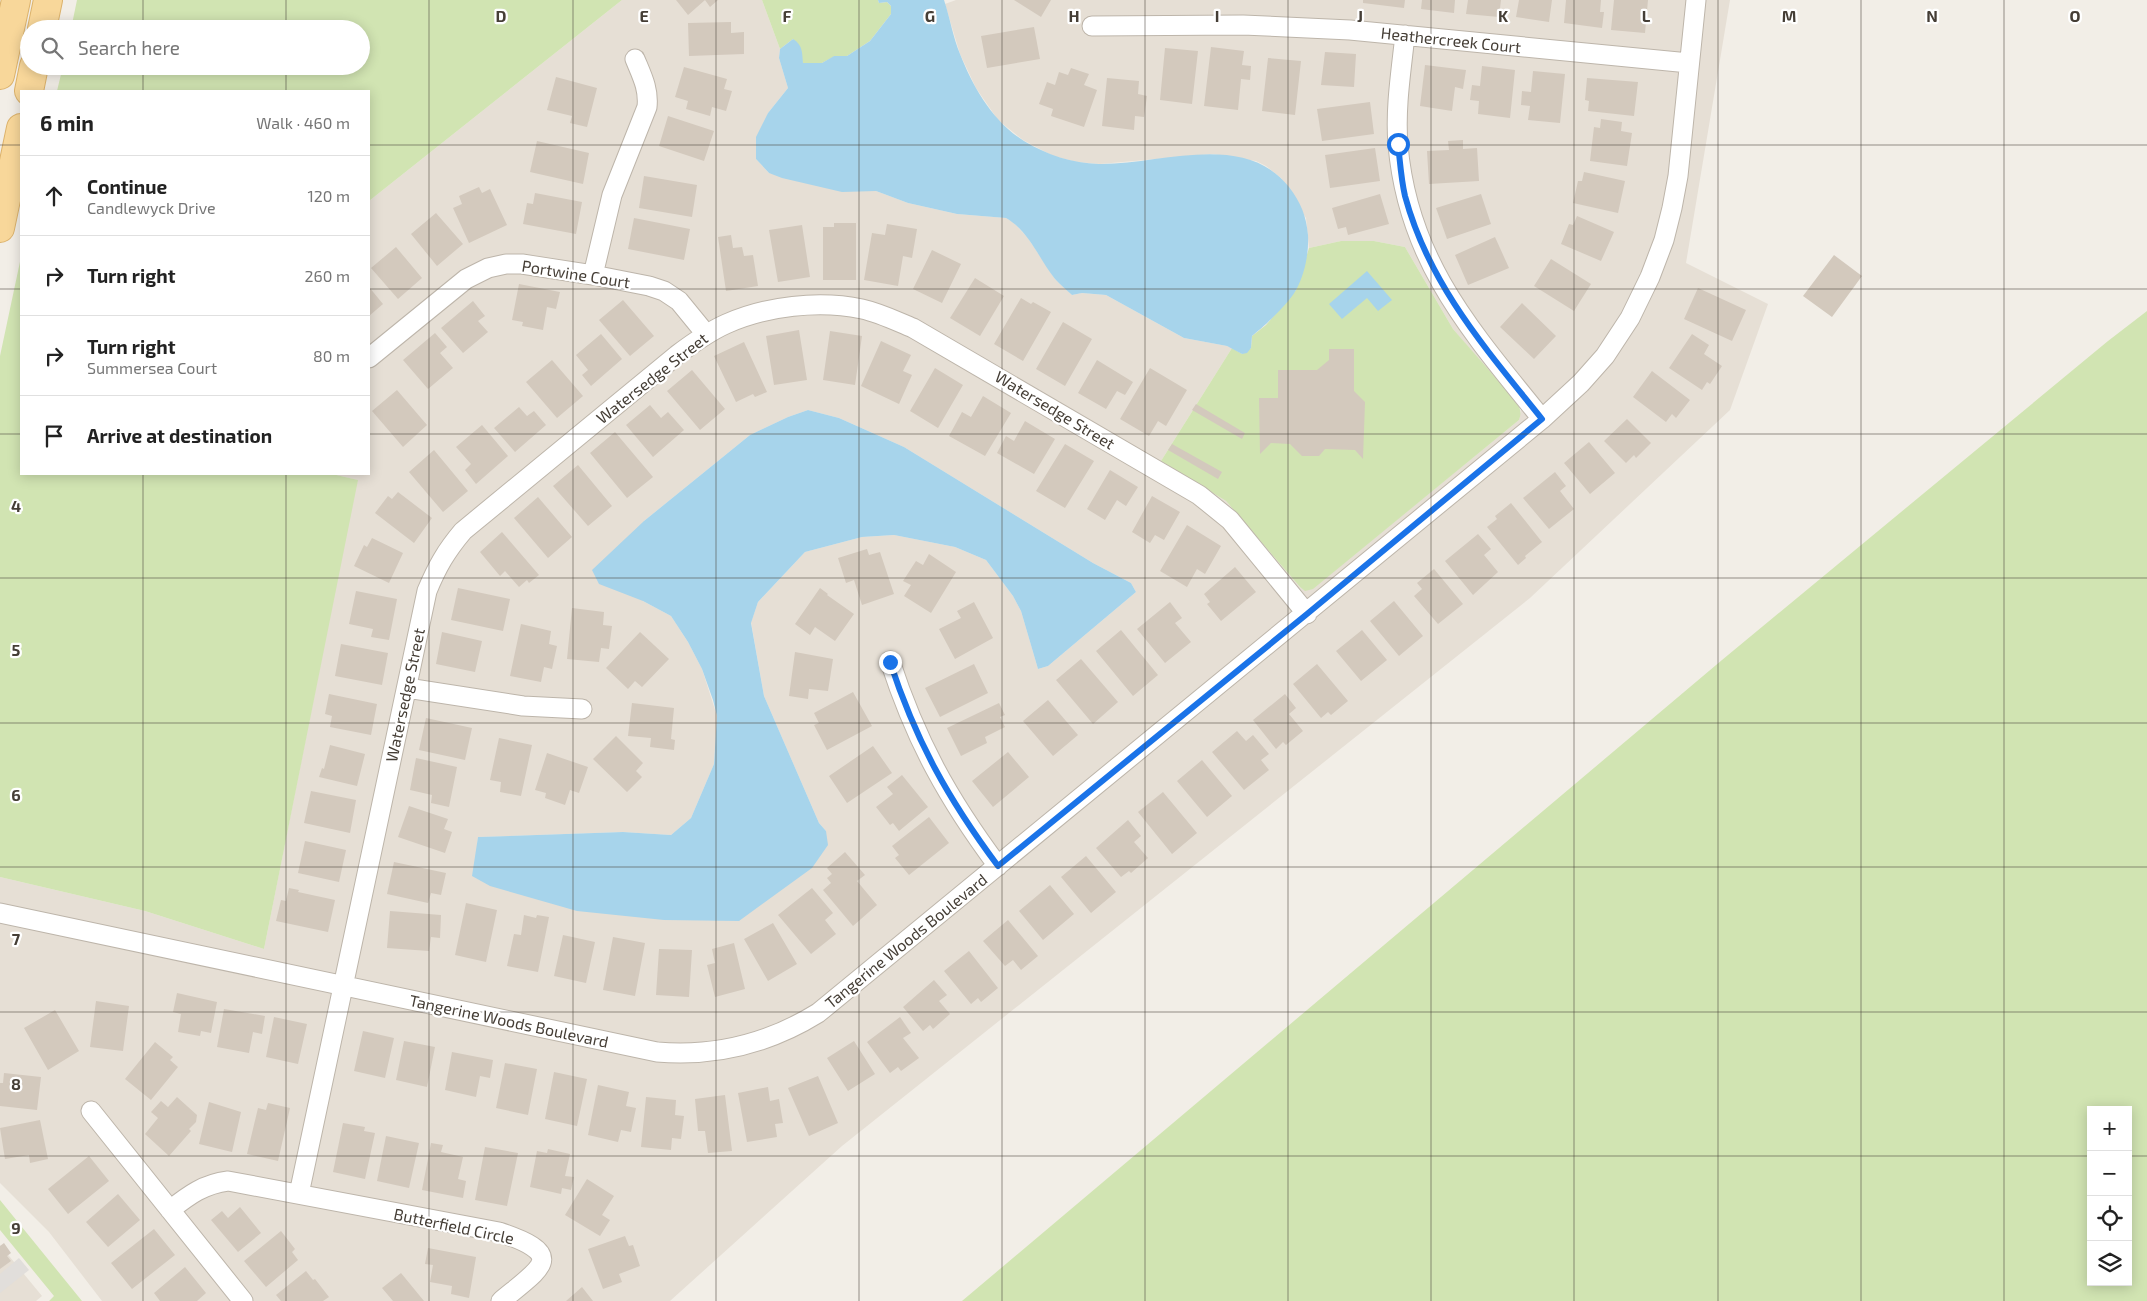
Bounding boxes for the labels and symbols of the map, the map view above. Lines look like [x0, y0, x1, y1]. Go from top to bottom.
text: D [496, 6, 507, 25]
text: E [639, 6, 649, 25]
text: F [783, 6, 792, 25]
text: G [925, 6, 935, 25]
text: H [1068, 6, 1080, 25]
text: I [1215, 6, 1219, 25]
text: J [1357, 6, 1363, 25]
text: K [1498, 6, 1509, 25]
text: L [1642, 6, 1651, 25]
text: M [1782, 6, 1796, 25]
text: N [1926, 6, 1938, 25]
text: O [2069, 6, 2081, 25]
street label: Heathercreek Court [1380, 23, 1522, 56]
route start [1387, 133, 1410, 156]
street label: Portwine Court [521, 256, 632, 291]
street label: Watersedge Street [592, 328, 711, 427]
street label: Watersedge Street [992, 366, 1119, 453]
text: 4 [11, 496, 21, 515]
street label: Watersedge Street [381, 626, 428, 764]
text: 5 [12, 640, 21, 659]
route end [879, 651, 902, 674]
text: 6 [11, 785, 21, 804]
street label: Tangerine Woods Boulevard [821, 869, 991, 1012]
text: 7 [12, 929, 21, 948]
street label: Tangerine Woods Boulevard [408, 990, 610, 1051]
text: 8 [11, 1074, 21, 1093]
street label: Butterfield Circle [392, 1203, 516, 1248]
text: 9 [11, 1218, 21, 1237]

